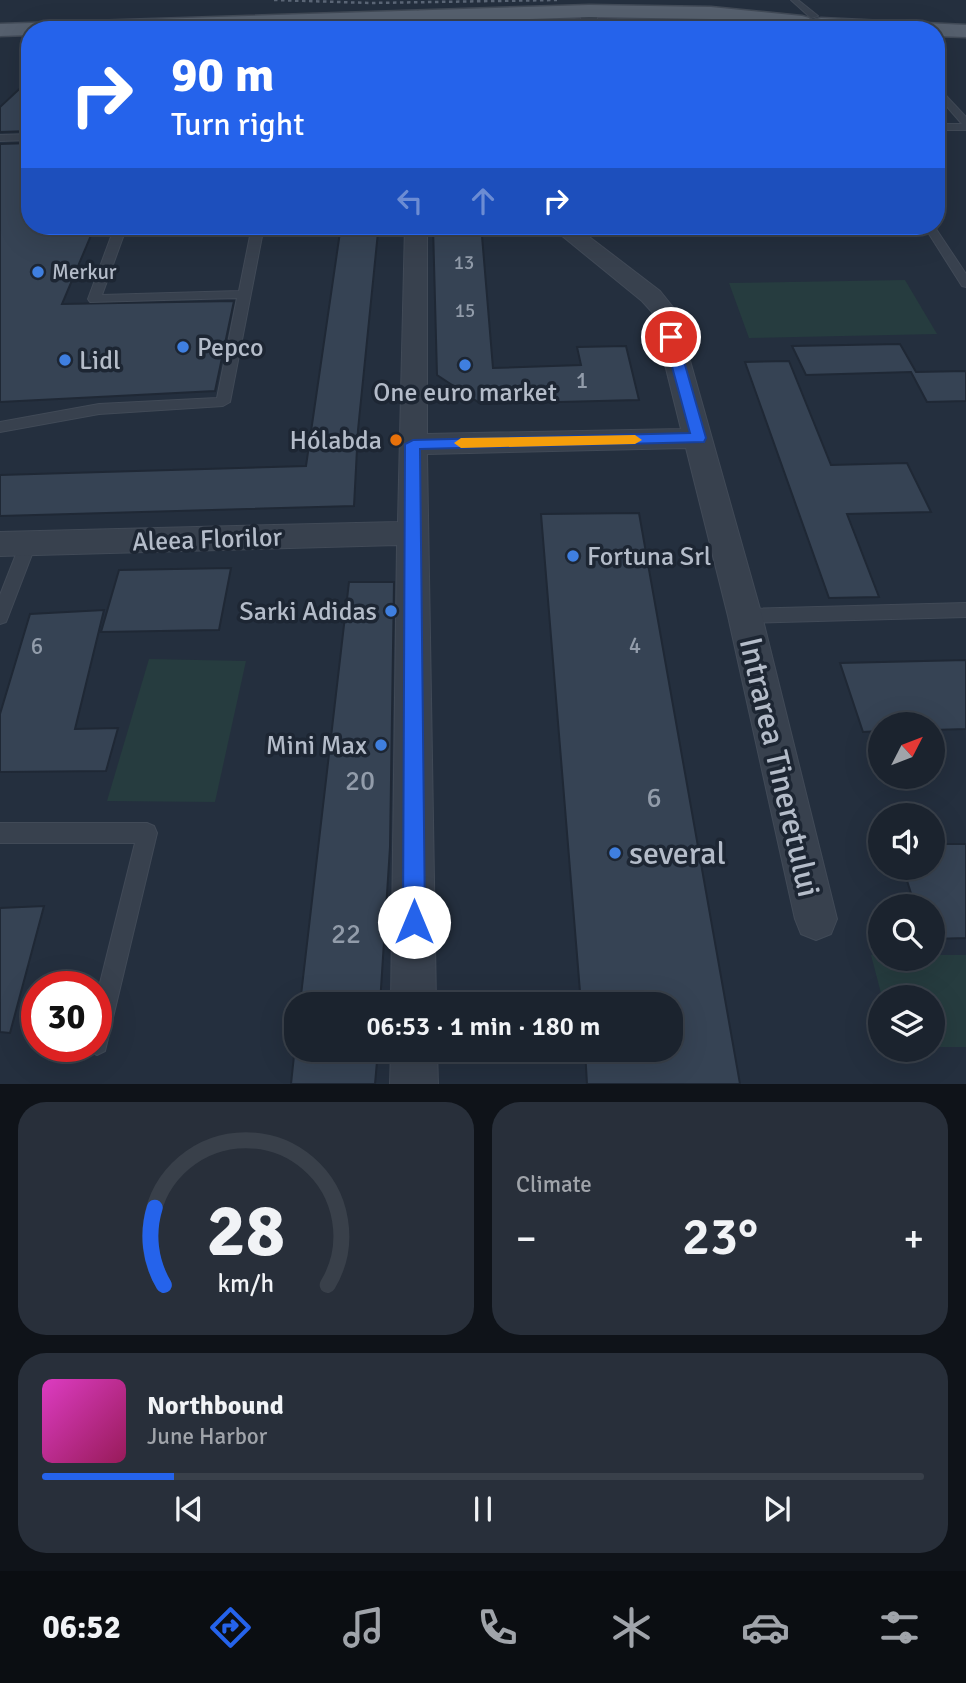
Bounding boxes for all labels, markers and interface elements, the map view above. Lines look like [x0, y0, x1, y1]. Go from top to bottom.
text: 90 m [171, 45, 274, 105]
icon: right [56, 49, 147, 140]
text: Turn right [171, 105, 304, 144]
icon: left [391, 182, 429, 220]
icon: ahead [464, 182, 502, 220]
icon: right [537, 182, 575, 220]
house number: 13 [454, 251, 474, 275]
place label: Merkur [52, 259, 117, 285]
marker: Merkur [30, 264, 46, 280]
house number: 15 [455, 299, 475, 323]
pin [641, 307, 701, 367]
icon: arrive [652, 318, 690, 356]
place label: Pepco [197, 332, 263, 364]
marker: Pepco [175, 339, 191, 355]
place label: Lidl [79, 345, 121, 377]
marker: Lidl [57, 352, 73, 368]
marker: One euro market [457, 357, 473, 373]
house number: 1 [576, 366, 588, 395]
place label: One euro market [373, 377, 557, 409]
place label: Hólabda [289, 425, 382, 457]
marker: Hólabda [388, 432, 404, 448]
street label: Aleea Florilor [132, 521, 283, 559]
place label: Fortuna Srl [587, 541, 712, 573]
marker: Fortuna Srl [565, 548, 581, 564]
place label: Sarki Adidas [239, 596, 377, 628]
marker: Sarki Adidas [383, 603, 399, 619]
house number: 4 [629, 631, 641, 660]
house number: 6 [31, 632, 43, 661]
street label: Intrarea Tineretului [731, 634, 828, 901]
north arrow [868, 712, 945, 789]
map controls [868, 712, 945, 1062]
place label: Mini Max [266, 730, 367, 762]
marker: Mini Max [373, 737, 389, 753]
house number: 20 [345, 764, 375, 798]
house number: 6 [646, 781, 662, 815]
button: sound [868, 803, 945, 880]
place label: several [629, 834, 726, 873]
marker: several [607, 845, 623, 861]
position arrow [377, 885, 451, 959]
button: search [868, 894, 945, 971]
house number: 22 [331, 917, 361, 951]
speed limit sign: 30 [21, 971, 112, 1062]
button: layers [868, 985, 945, 1062]
text: 06:53 · 1 min · 180 m [367, 1011, 600, 1043]
text: Climate [516, 1170, 592, 1199]
text: 28 [207, 1187, 285, 1276]
text: 23° [682, 1205, 758, 1269]
text: − [516, 1215, 537, 1262]
text: + [903, 1215, 924, 1262]
text: km/h [218, 1267, 274, 1298]
text: Northbound [147, 1390, 284, 1422]
text: June Harbor [147, 1422, 267, 1451]
icon: previous [170, 1490, 208, 1528]
icon: pause [464, 1490, 502, 1528]
icon: next [758, 1490, 796, 1528]
icon: directions [206, 1603, 255, 1652]
icon: music [339, 1603, 388, 1652]
icon: phone [473, 1603, 522, 1652]
icon: climate [607, 1603, 656, 1652]
icon: car [741, 1603, 790, 1652]
icon: filters [875, 1603, 924, 1652]
text: 06:52 [42, 1608, 121, 1647]

